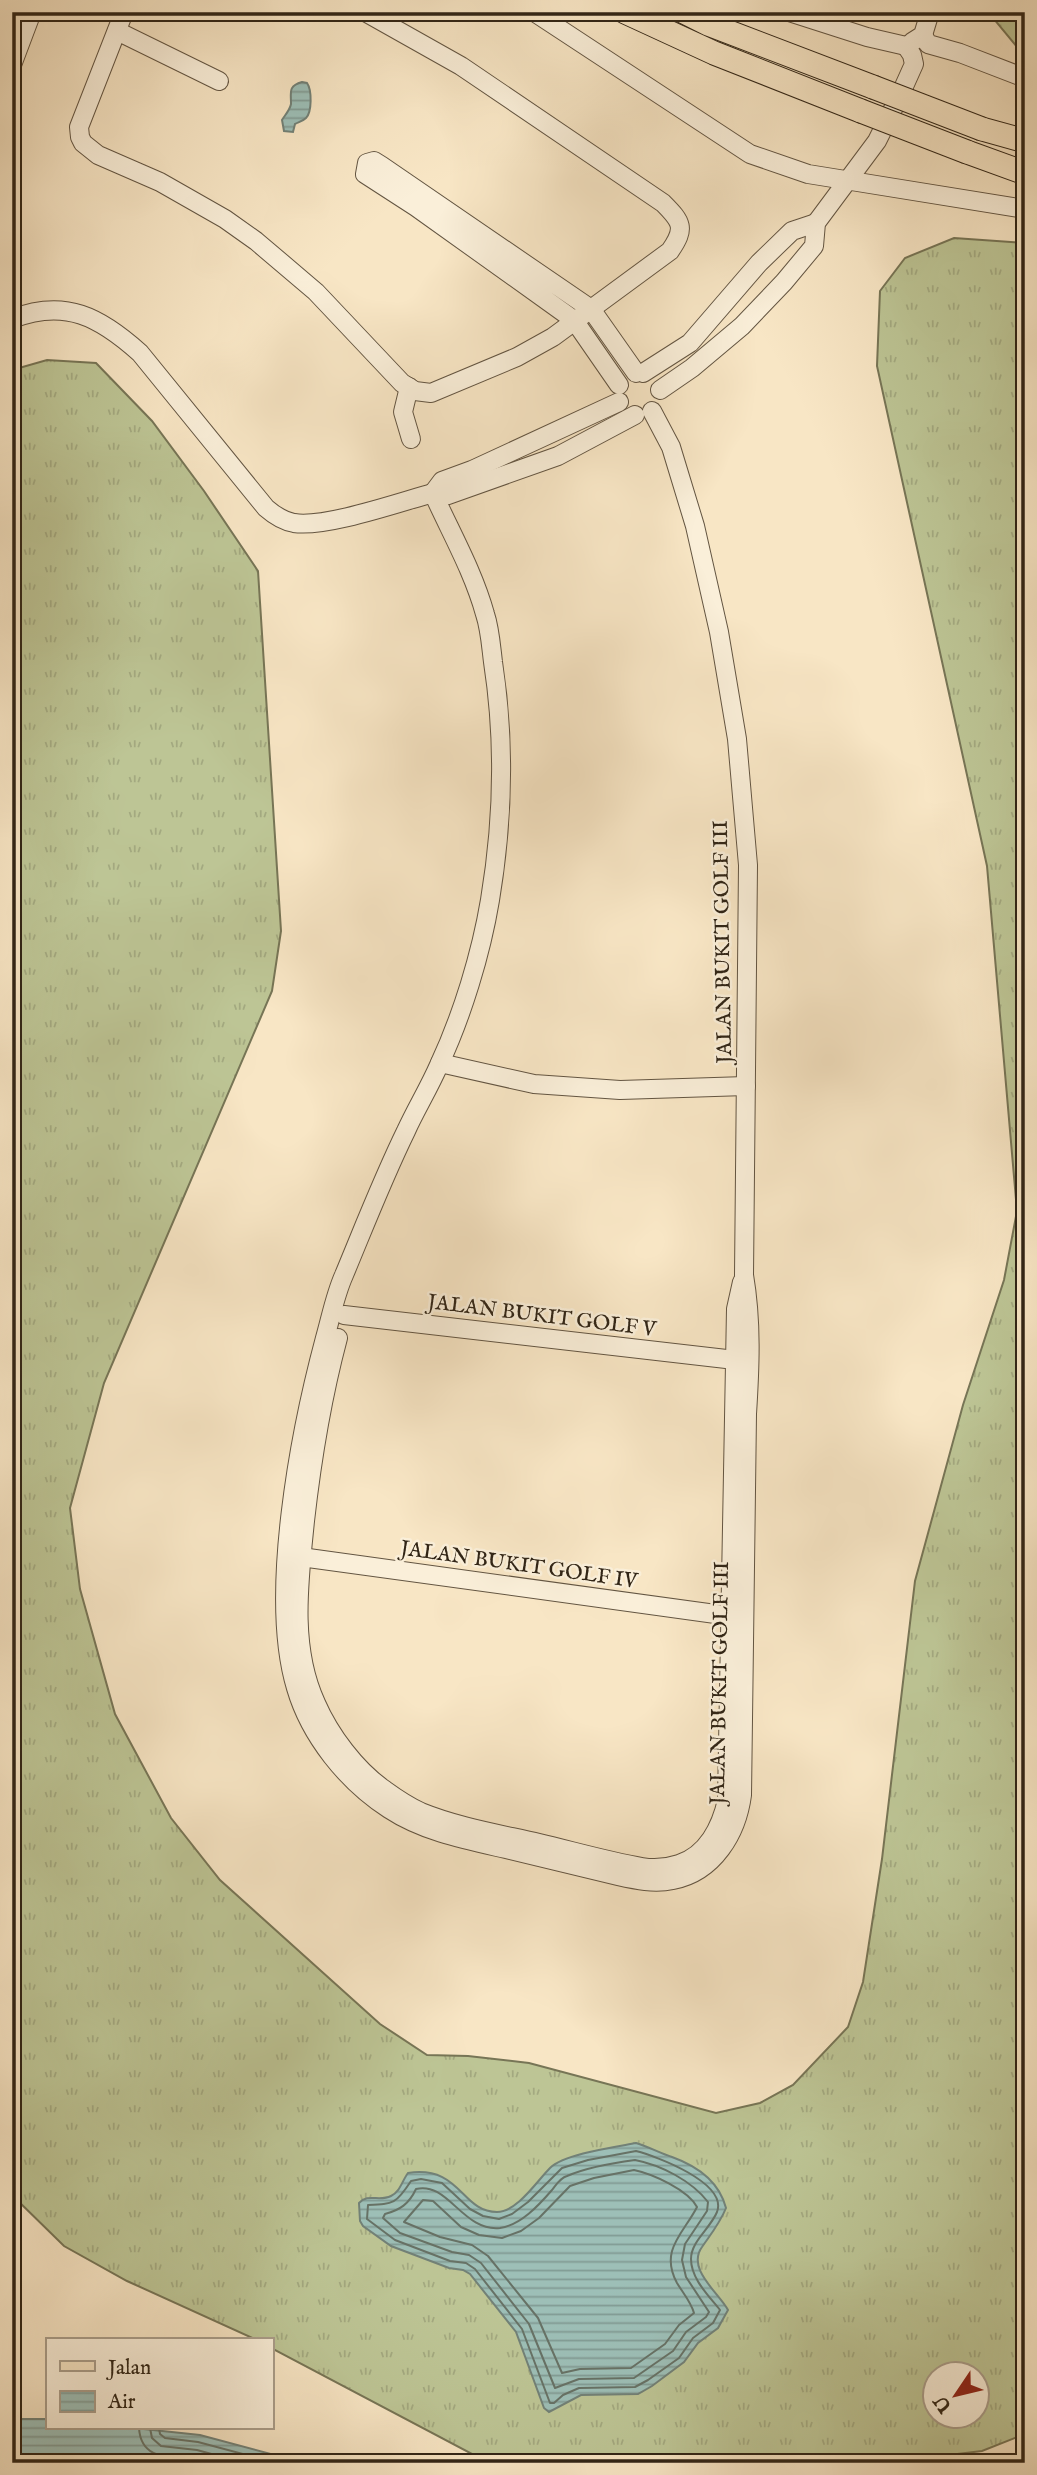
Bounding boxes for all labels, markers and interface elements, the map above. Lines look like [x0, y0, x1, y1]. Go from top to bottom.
street label: JALAN BUKIT GOLF III [708, 820, 739, 1066]
street label: JALAN BUKIT GOLF V [424, 1289, 659, 1344]
street label: JALAN BUKIT GOLF IV [397, 1535, 640, 1596]
street label: JALAN BUKIT GOLF III [705, 1561, 736, 1807]
legend [46, 2338, 273, 2430]
text: Jalan [106, 2355, 151, 2382]
north arrow [922, 2360, 992, 2430]
text: Air [107, 2389, 136, 2416]
text: U [929, 2389, 959, 2418]

